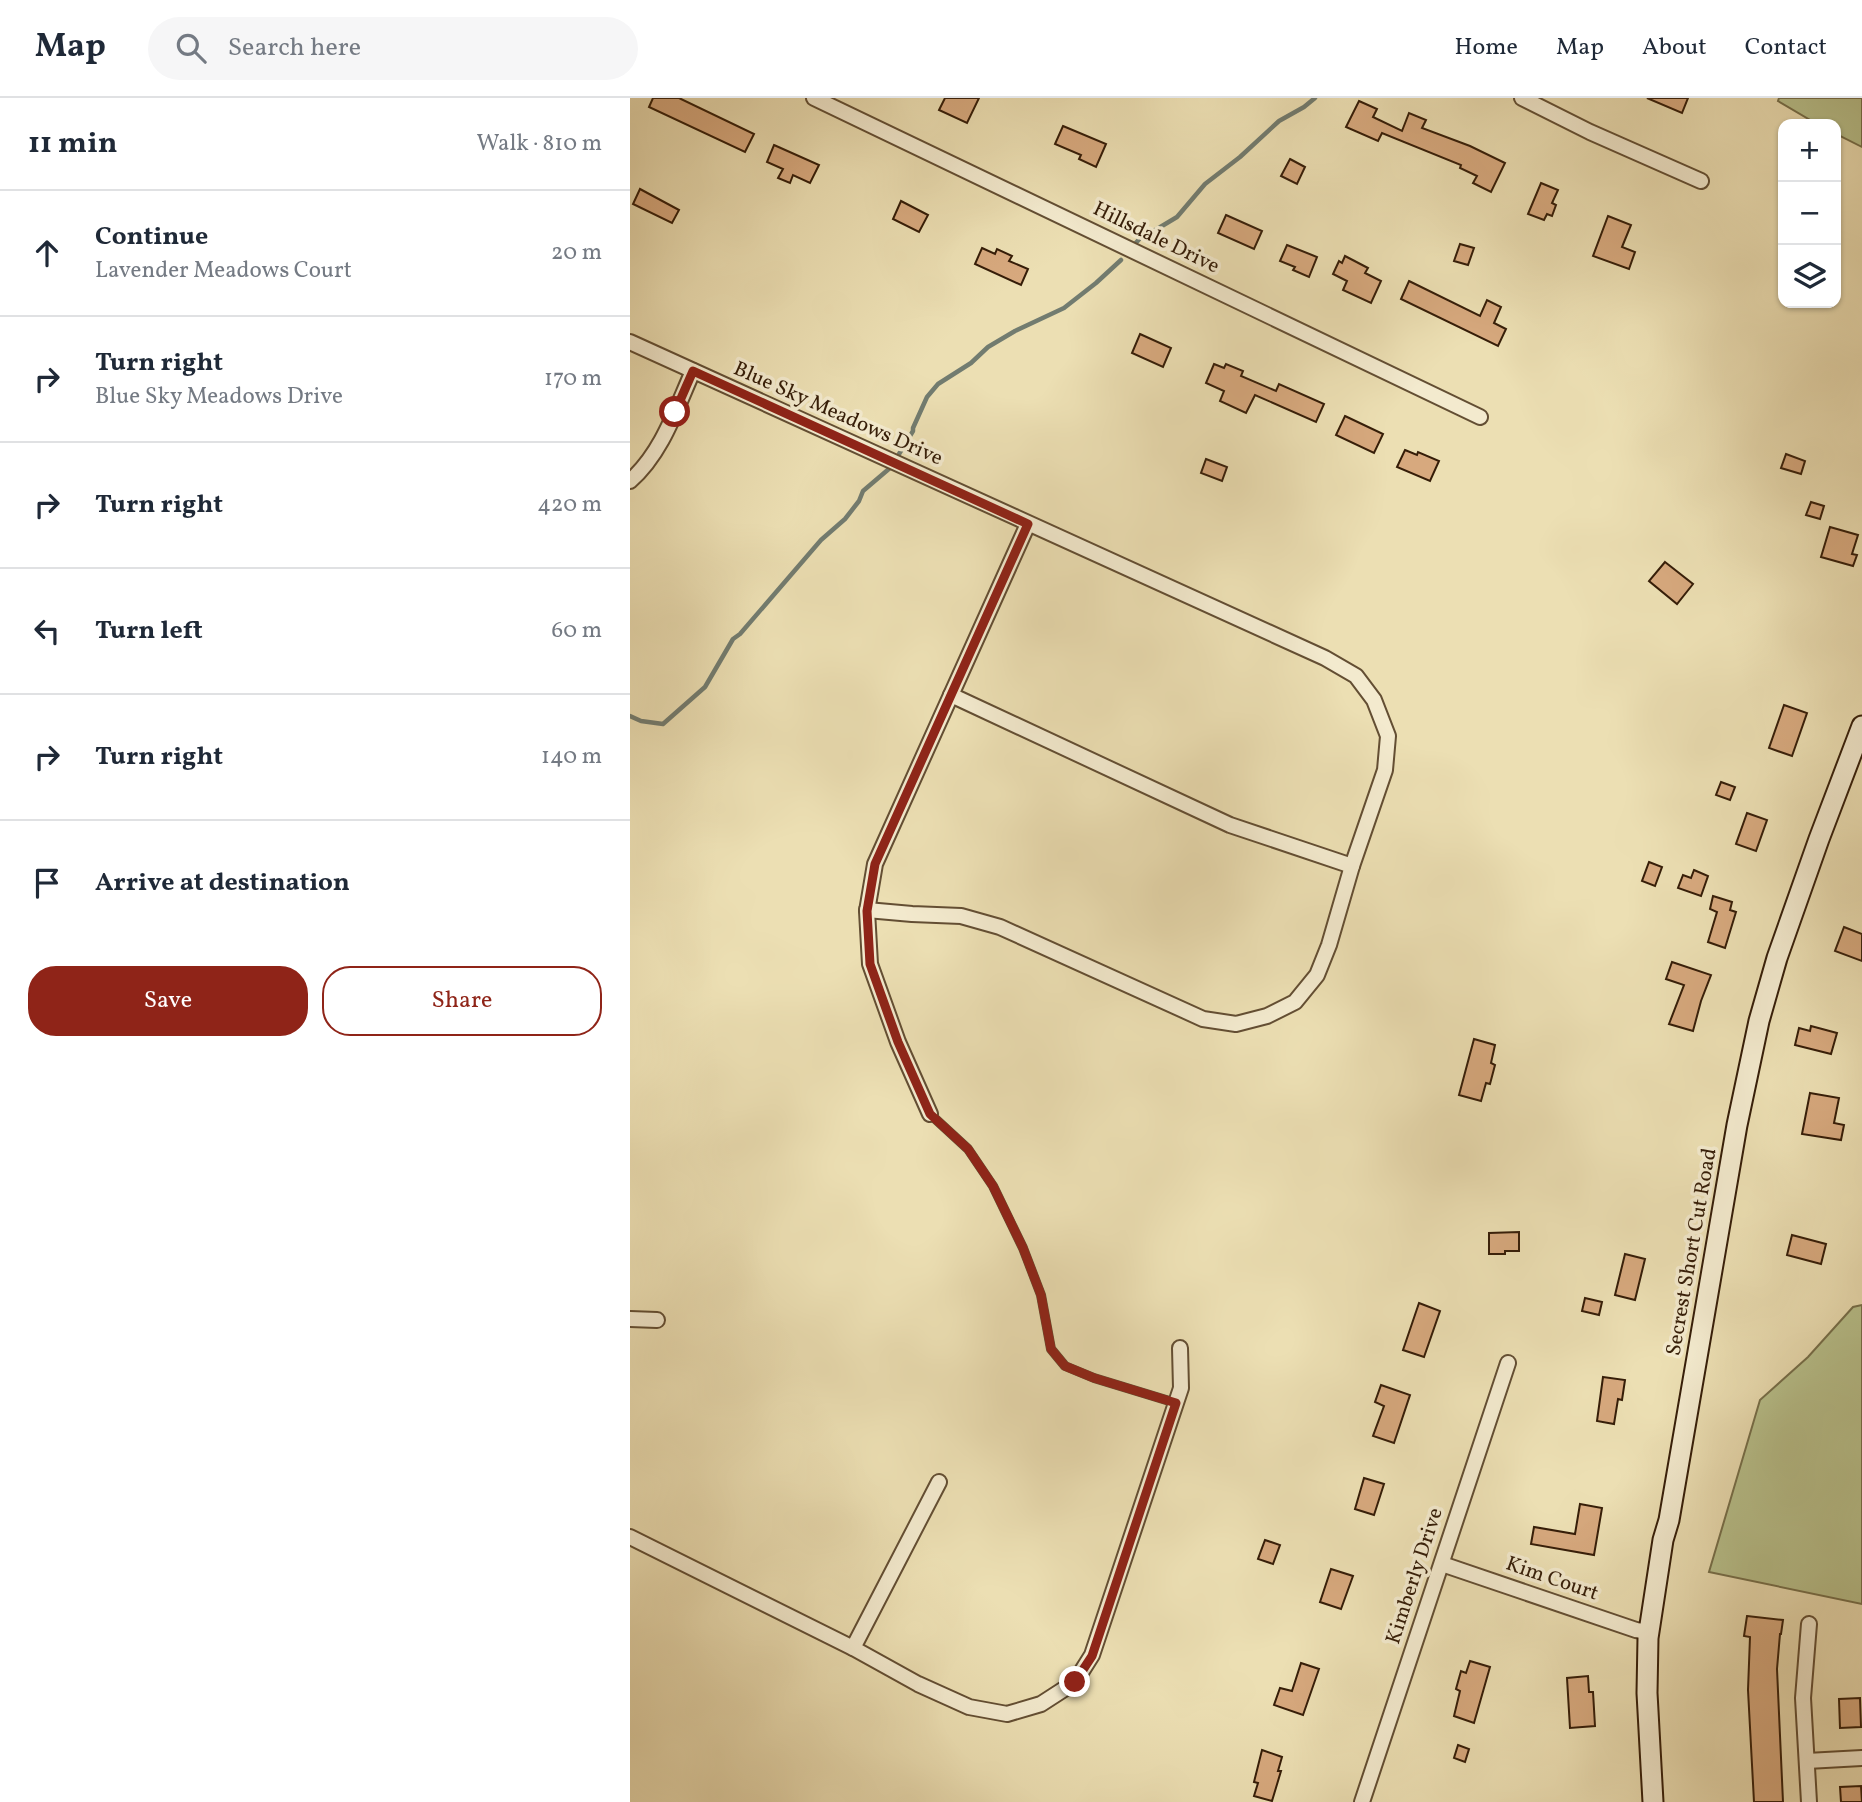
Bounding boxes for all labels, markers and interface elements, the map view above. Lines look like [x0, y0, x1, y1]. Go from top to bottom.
search box [148, 17, 638, 80]
text: Map [35, 25, 106, 71]
icon: search [172, 29, 210, 67]
text: Search here [228, 30, 361, 66]
text: Home [1454, 31, 1518, 65]
text: Map [1556, 31, 1604, 65]
text: About [1642, 31, 1707, 65]
text: Contact [1745, 31, 1827, 65]
map controls [1778, 119, 1841, 308]
button: + [1778, 119, 1841, 182]
text: 11 min [28, 123, 118, 165]
text: Walk · 810 m [477, 128, 602, 160]
button: − [1778, 182, 1841, 245]
street label: Hillsdale Drive [1088, 195, 1224, 281]
text: Continue [95, 219, 208, 255]
icon: ahead [28, 234, 66, 272]
text: 20 m [551, 237, 602, 269]
button: layers [1778, 245, 1841, 308]
text: Lavender Meadows Court [95, 255, 352, 287]
text: Turn right [95, 345, 223, 381]
street label: Blue Sky Meadows Drive [729, 355, 947, 473]
icon: right [28, 360, 66, 398]
text: 170 m [544, 363, 602, 395]
text: Blue Sky Meadows Drive [95, 381, 343, 413]
route start [659, 396, 690, 427]
icon: right [28, 486, 66, 524]
text: Turn right [95, 487, 223, 523]
text: 420 m [537, 489, 602, 521]
icon: left [28, 612, 66, 650]
text: Turn left [95, 613, 203, 649]
text: 60 m [552, 615, 602, 647]
icon: right [28, 738, 66, 776]
text: Turn right [95, 739, 223, 775]
text: 140 m [541, 741, 602, 773]
icon: arrive [28, 864, 66, 902]
text: Arrive at destination [95, 865, 350, 901]
button: Save [28, 966, 308, 1036]
button: Share [322, 966, 602, 1036]
street label: Secrest Short Cut Road [1659, 1146, 1725, 1358]
street label: Kimberly Drive [1379, 1504, 1451, 1648]
street label: Kim Court [1502, 1550, 1602, 1608]
route end [1059, 1666, 1090, 1697]

